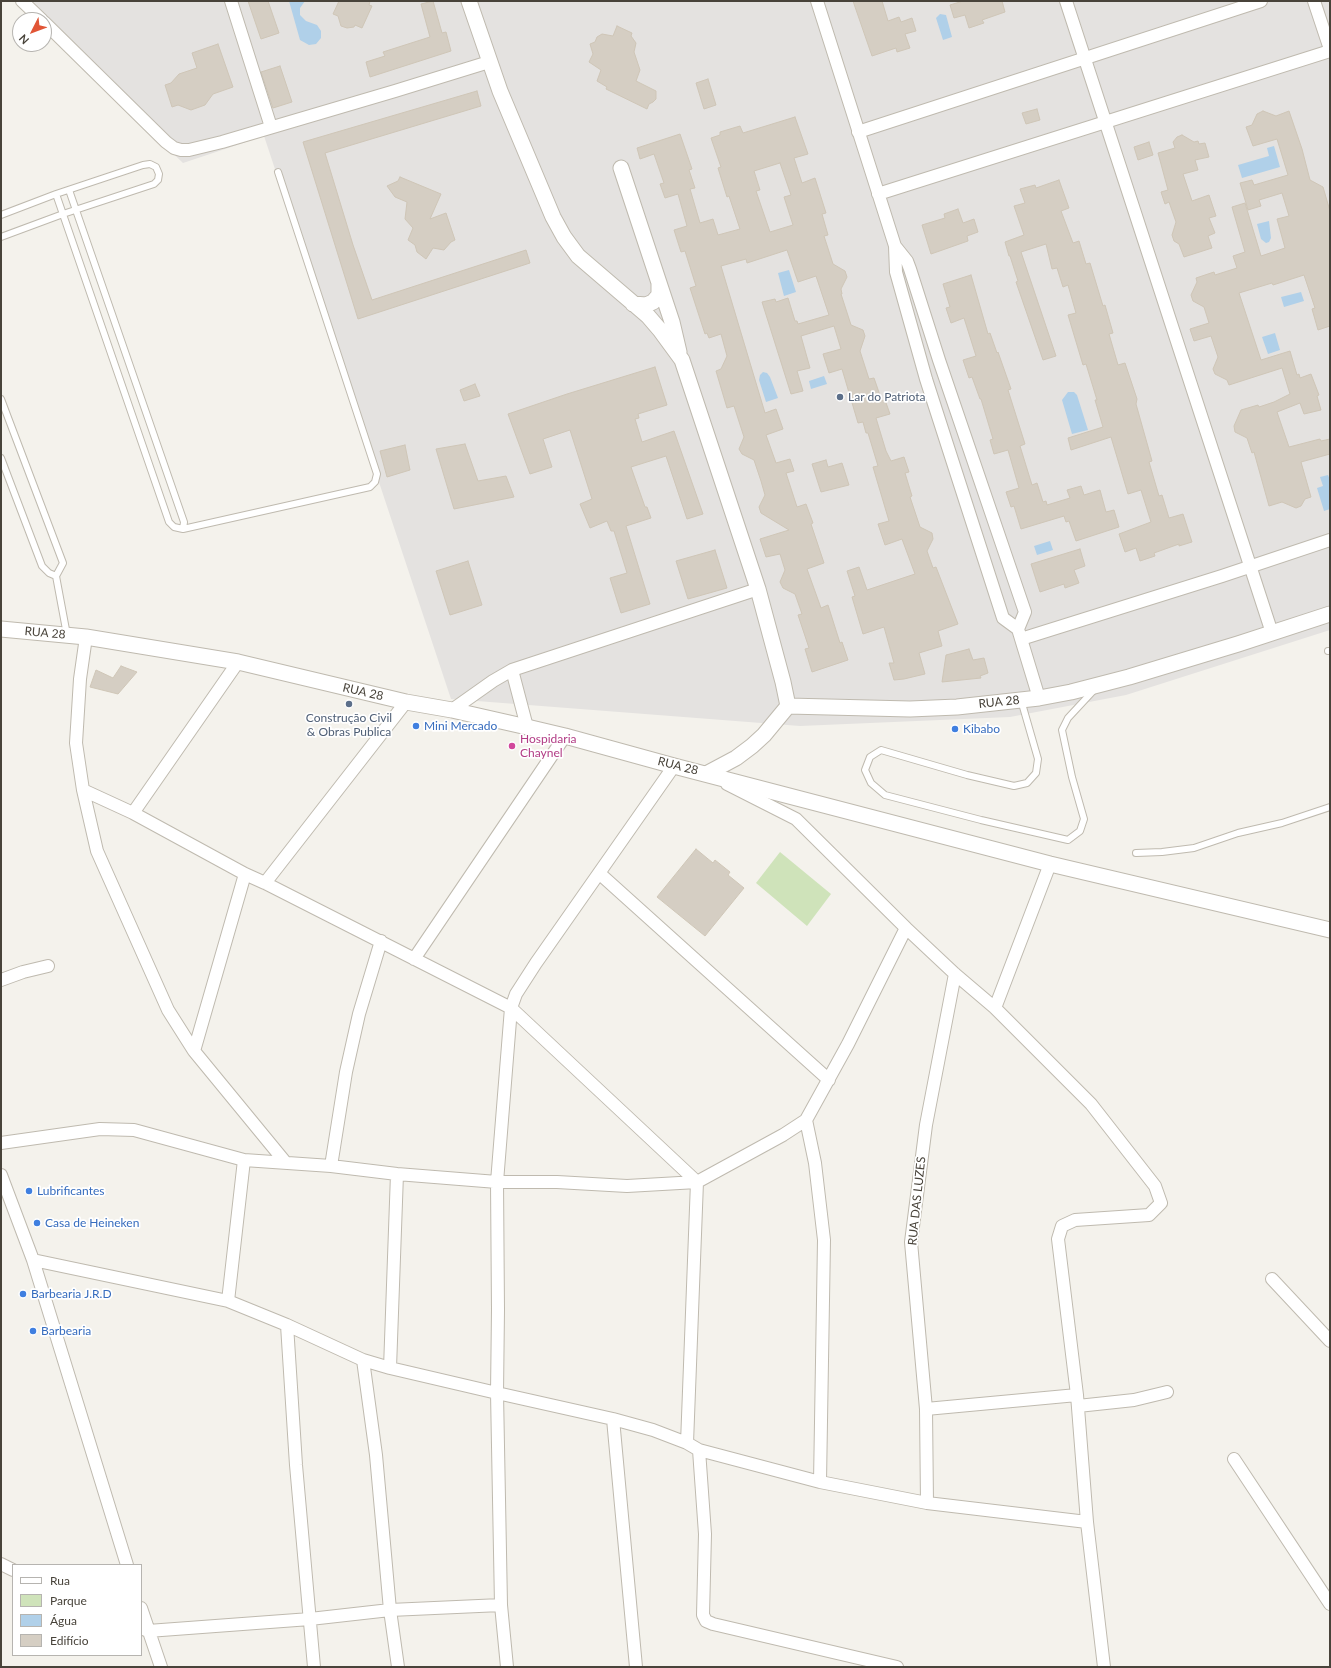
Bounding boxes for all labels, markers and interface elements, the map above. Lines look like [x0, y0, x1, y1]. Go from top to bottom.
north arrow [12, 12, 52, 52]
text: N [16, 32, 31, 47]
place label: Lar do Patriota [848, 390, 926, 404]
marker: Lar do Patriota [835, 392, 845, 402]
street label: RUA 28 [24, 624, 66, 642]
street label: RUA 28 [341, 680, 385, 704]
street label: RUA 28 [978, 693, 1020, 711]
marker: Construção Civil & Obras Publica [344, 699, 354, 709]
place label: Construção Civil & Obras Publica [306, 711, 392, 739]
place label: Mini Mercado [424, 719, 497, 733]
marker: Mini Mercado [411, 721, 421, 731]
place label: Kibabo [963, 722, 1000, 736]
marker: Kibabo [950, 724, 960, 734]
place label: Hospidaria Chaynel [520, 732, 576, 760]
marker: Hospidaria Chaynel [507, 741, 517, 751]
street label: RUA 28 [656, 754, 700, 778]
street label: RUA DAS LUZES [905, 1156, 929, 1246]
place label: Lubrificantes [37, 1184, 104, 1198]
marker: Lubrificantes [24, 1186, 34, 1196]
place label: Casa de Heineken [45, 1216, 139, 1230]
marker: Casa de Heineken [32, 1218, 42, 1228]
place label: Barbearia J.R.D [31, 1287, 112, 1301]
marker: Barbearia J.R.D [18, 1289, 28, 1299]
place label: Barbearia [41, 1324, 91, 1338]
marker: Barbearia [28, 1326, 38, 1336]
legend [12, 1564, 142, 1656]
text: Rua [50, 1573, 70, 1588]
text: Parque [50, 1593, 87, 1608]
text: Água [50, 1613, 77, 1628]
text: Edifício [50, 1633, 89, 1648]

